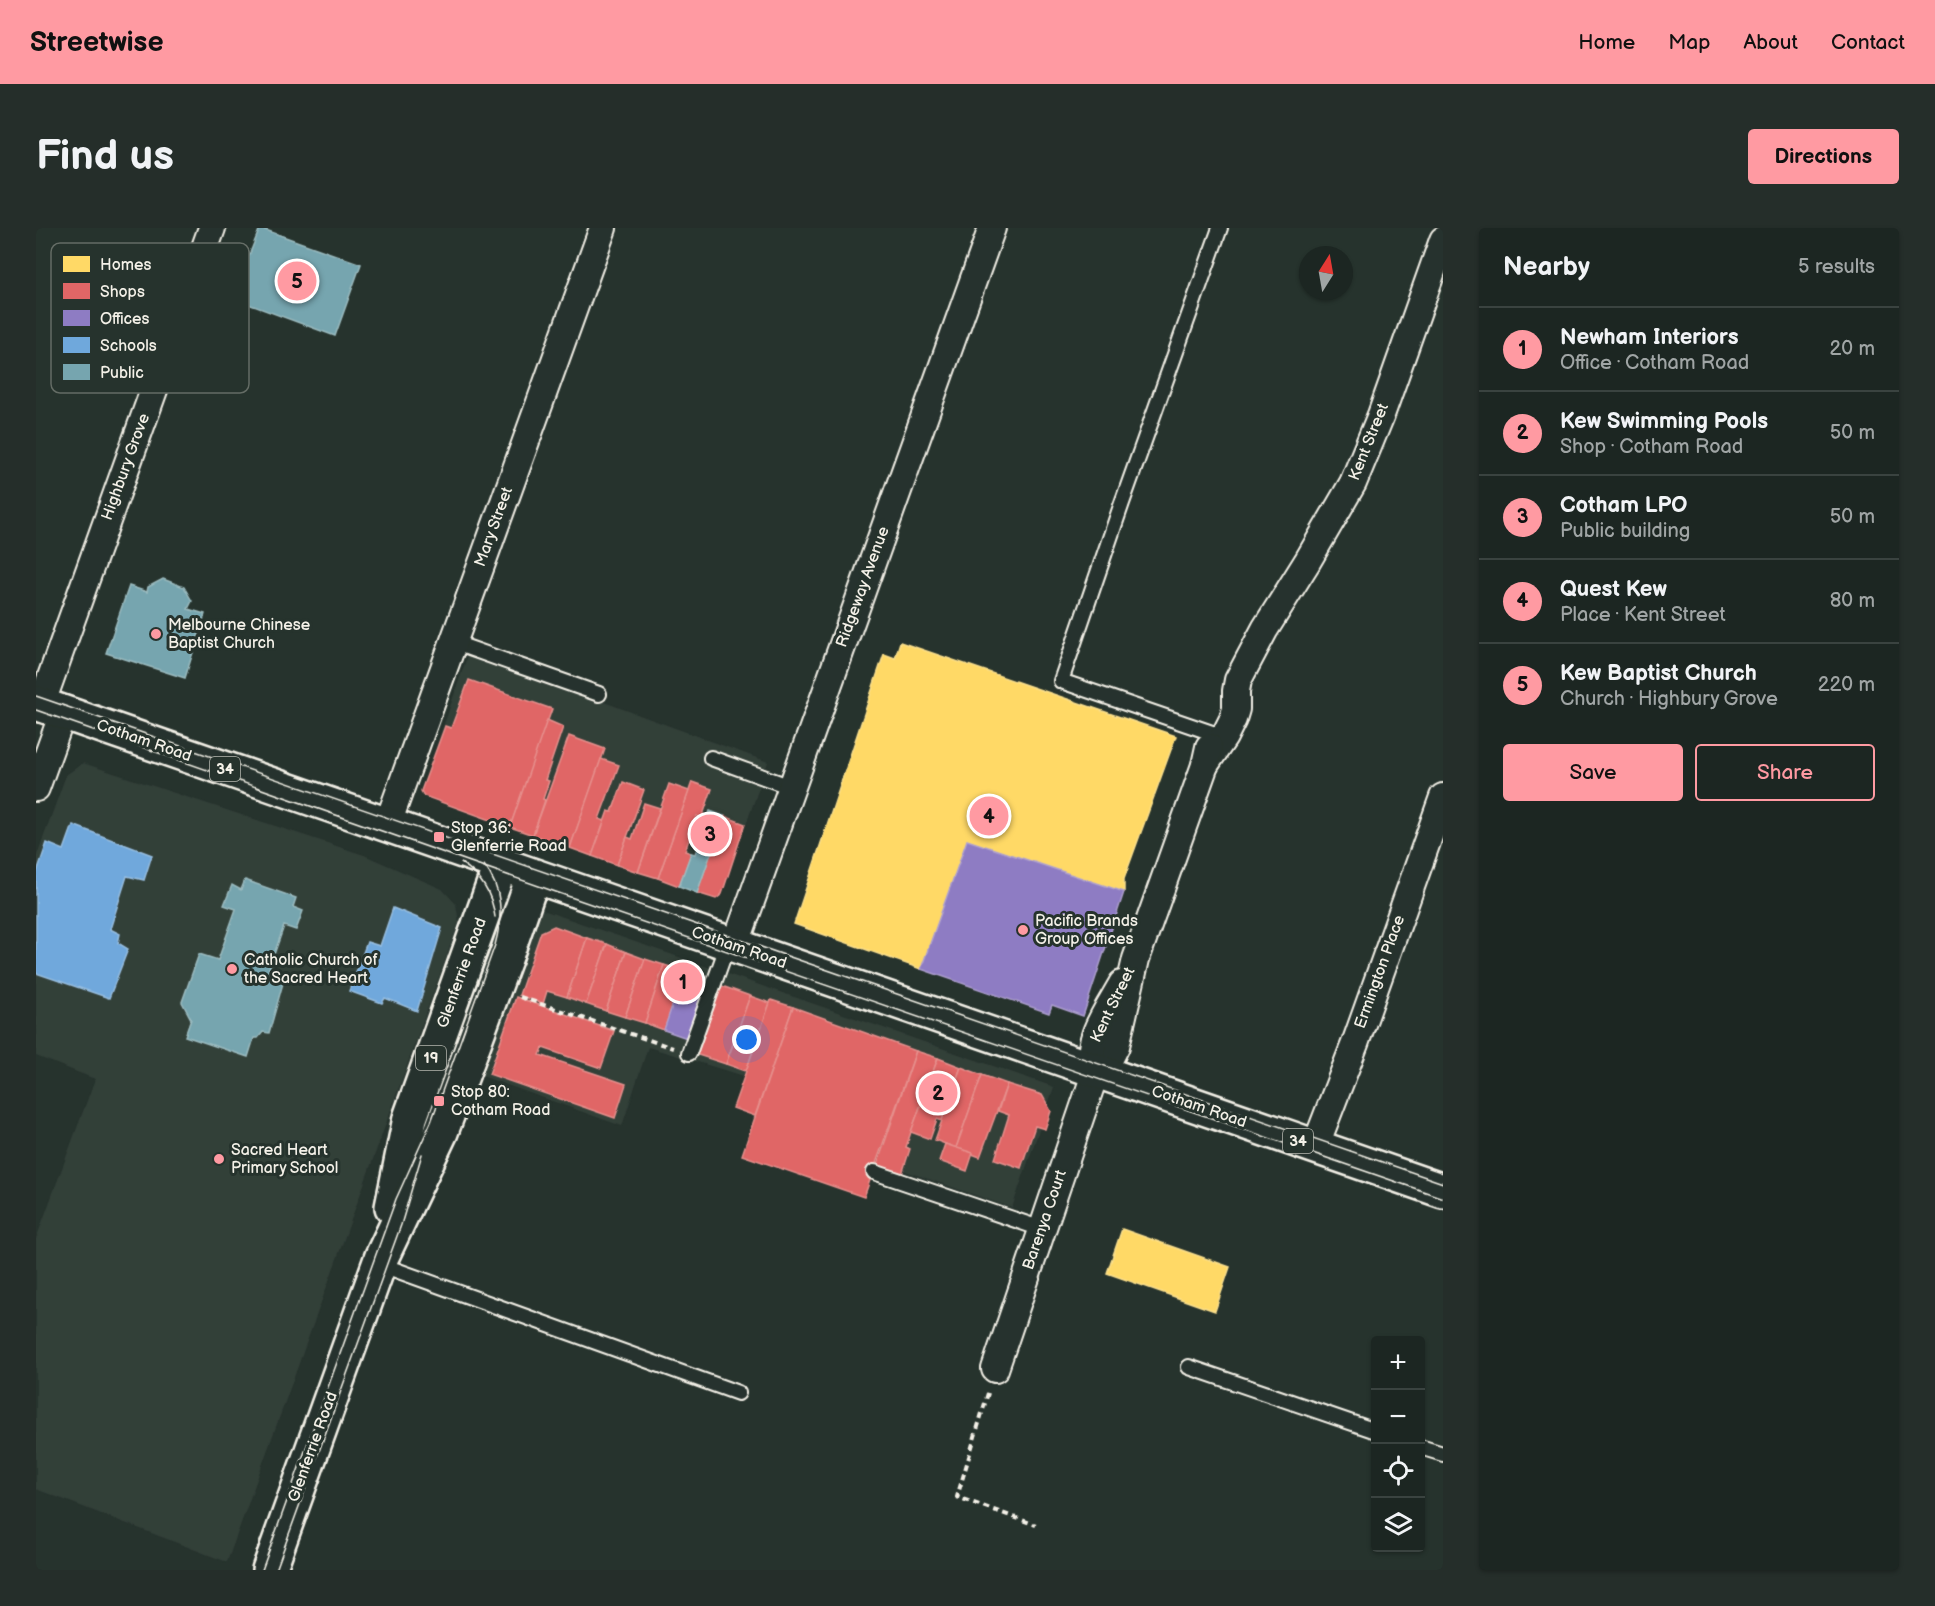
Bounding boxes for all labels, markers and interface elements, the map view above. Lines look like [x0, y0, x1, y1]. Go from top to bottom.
text: Streetwise [30, 26, 163, 59]
text: Home [1578, 30, 1635, 55]
text: Map [1668, 30, 1710, 55]
text: About [1743, 30, 1798, 55]
text: Contact [1831, 30, 1905, 55]
button: Directions [1748, 129, 1899, 184]
text: Find us [36, 131, 174, 182]
legend [51, 243, 249, 393]
north arrow [1299, 246, 1353, 300]
text: Nearby [1503, 252, 1590, 283]
text: 5 results [1798, 255, 1875, 279]
text: Homes [100, 256, 152, 275]
pin: 5 [278, 259, 316, 304]
text: Shops [100, 283, 145, 302]
text: Offices [100, 310, 150, 329]
text: Newham Interiors [1560, 324, 1739, 351]
text: Schools [100, 337, 157, 356]
text: 1 [1518, 337, 1527, 361]
text: 20 m [1830, 337, 1875, 361]
text: Office · Cotham Road [1560, 351, 1749, 375]
text: Public [100, 364, 144, 383]
street label: Kent Street [1345, 401, 1393, 483]
text: Kew Swimming Pools [1560, 408, 1768, 435]
street label: Highbury Grove [98, 411, 154, 523]
text: 2 [1517, 421, 1528, 445]
text: 50 m [1830, 421, 1875, 445]
text: Shop · Cotham Road [1560, 435, 1743, 459]
street label: Mary Street [471, 484, 517, 570]
text: Cotham LPO [1560, 492, 1687, 519]
text: 3 [1517, 505, 1528, 529]
text: 50 m [1830, 505, 1875, 529]
text: Public building [1560, 519, 1690, 543]
street label: Ridgeway Avenue [832, 524, 894, 650]
text: Quest Kew [1560, 576, 1667, 603]
text: 4 [1517, 589, 1528, 613]
text: 80 m [1830, 589, 1875, 613]
text: Place · Kent Street [1560, 603, 1726, 627]
place label: Melbourne Chinese Baptist Church [168, 616, 311, 653]
marker: Melbourne Chinese Baptist Church [149, 627, 163, 641]
text: Kew Baptist Church [1560, 660, 1757, 687]
text: 5 [1517, 673, 1528, 697]
text: 220 m [1818, 673, 1875, 697]
text: Church · Highbury Grove [1560, 687, 1778, 711]
street label: Cotham Road [94, 716, 194, 766]
button: Save [1503, 744, 1683, 801]
button: Share [1695, 744, 1875, 801]
road number: 34 [210, 757, 240, 781]
pin: 4 [970, 794, 1008, 838]
pin: 3 [690, 812, 730, 856]
place label: Stop 36: Glenferrie Road [451, 819, 567, 856]
marker: Stop 36: Glenferrie Road [432, 830, 446, 844]
place label: Pacific Brands Group Offices [1035, 912, 1138, 949]
street label: Ermington Place [1351, 912, 1409, 1031]
street label: Glenferrie Road [433, 915, 491, 1031]
street label: Cotham Road [689, 923, 789, 973]
marker: Pacific Brands Group Offices [1016, 923, 1030, 937]
place label: Catholic Church of the Sacred Heart [244, 951, 378, 988]
pin: 1 [664, 960, 702, 1005]
marker: Catholic Church of the Sacred Heart [225, 962, 239, 976]
street label: Kent Street [1087, 964, 1139, 1046]
your location [732, 1025, 761, 1054]
road number: 19 [416, 1046, 446, 1070]
pin: 2 [918, 1070, 958, 1116]
street label: Cotham Road [1149, 1082, 1249, 1132]
place label: Stop 80: Cotham Road [451, 1083, 550, 1120]
marker: Stop 80: Cotham Road [432, 1094, 446, 1108]
road number: 34 [1283, 1129, 1313, 1153]
place label: Sacred Heart Primary School [231, 1141, 338, 1178]
marker: Sacred Heart Primary School [212, 1152, 226, 1166]
street label: Barenya Court [1019, 1168, 1071, 1272]
map controls [1371, 1336, 1425, 1552]
button: + [1371, 1336, 1425, 1390]
street label: Glenferrie Road [284, 1389, 342, 1505]
button: − [1371, 1390, 1425, 1444]
button: locate [1371, 1444, 1425, 1498]
button: layers [1371, 1498, 1425, 1552]

